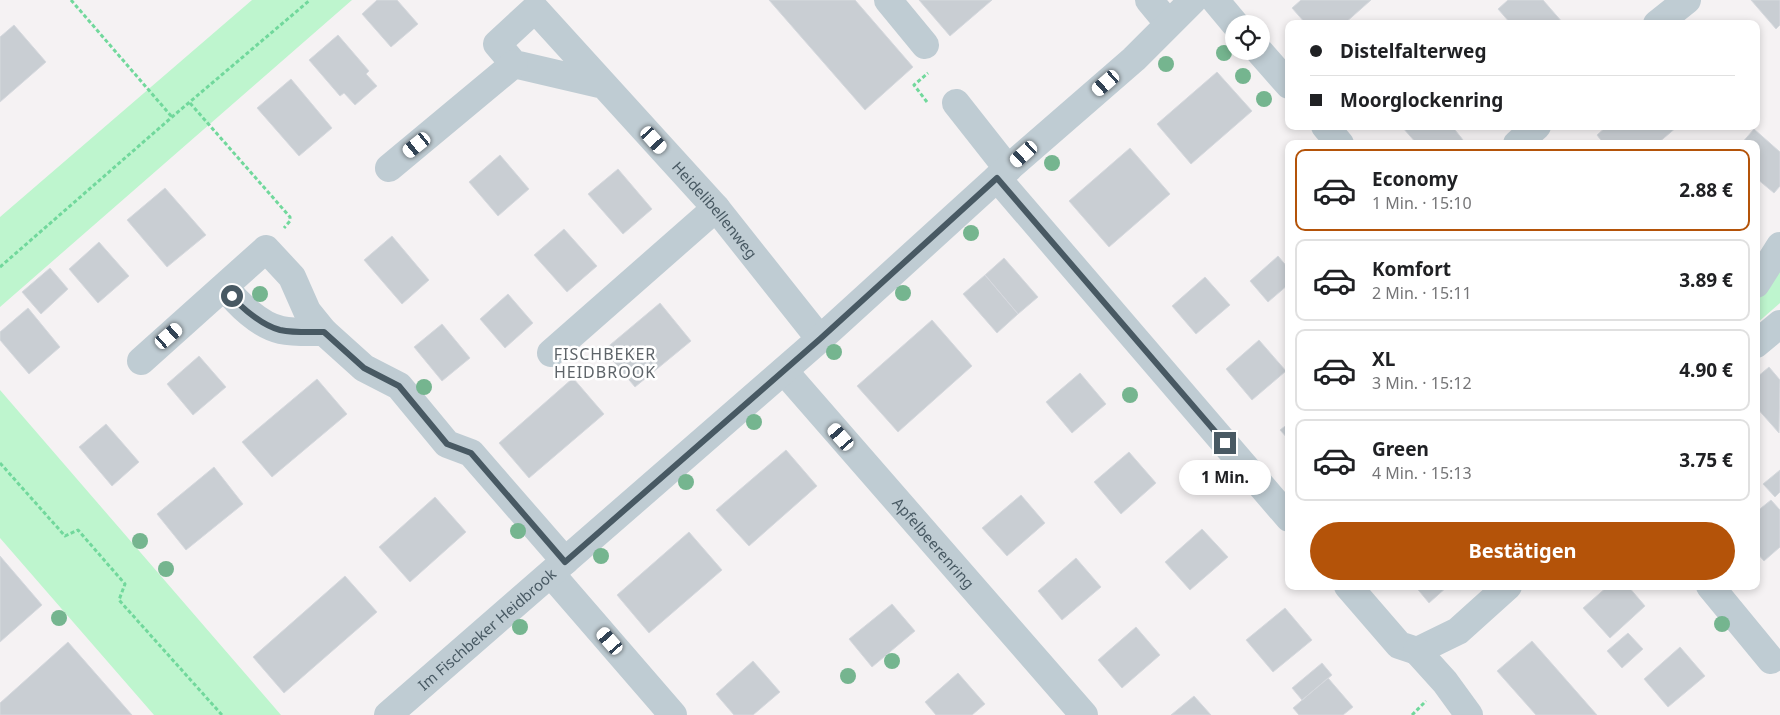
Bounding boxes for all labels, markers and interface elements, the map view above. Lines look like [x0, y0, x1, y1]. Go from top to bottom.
map controls [1225, 15, 1270, 60]
button: locate [1225, 15, 1270, 60]
text: Distelfalterweg [1340, 38, 1486, 64]
car [1089, 67, 1122, 99]
text: Moorglockenring [1340, 87, 1503, 113]
car [638, 124, 669, 156]
car [400, 130, 433, 160]
car [1007, 138, 1040, 170]
street label: Heidelibellenweg [668, 157, 762, 262]
text: Economy [1372, 166, 1458, 192]
icon: car [1312, 168, 1357, 213]
text: 2.88 € [1679, 177, 1733, 203]
text: 1 Min. · 15:10 [1372, 192, 1472, 214]
text: Komfort [1372, 256, 1451, 282]
icon: car [1312, 258, 1357, 303]
text: 3.89 € [1679, 267, 1733, 293]
text: 2 Min. · 15:11 [1372, 282, 1472, 304]
route start [221, 285, 243, 307]
car [152, 320, 185, 352]
district label: FISCHBEKER HEIDBROOK [554, 343, 656, 383]
text: XL [1372, 346, 1395, 372]
icon: car [1312, 348, 1357, 393]
text: 4.90 € [1679, 357, 1733, 383]
text: 3 Min. · 15:12 [1372, 372, 1472, 394]
car [825, 421, 856, 453]
route end [1214, 432, 1236, 454]
text: Green [1372, 436, 1429, 462]
icon: car [1312, 438, 1357, 483]
text: 3.75 € [1679, 447, 1733, 473]
callout: 1 Min. [1179, 460, 1271, 496]
text: 4 Min. · 15:13 [1372, 462, 1472, 484]
text: 1 Min. [1201, 466, 1249, 488]
street label: Apfelbeerenring [889, 493, 979, 593]
button: Bestätigen [1310, 522, 1735, 580]
street label: Im Fischbeker Heidbrook [414, 563, 560, 695]
car [594, 625, 625, 657]

